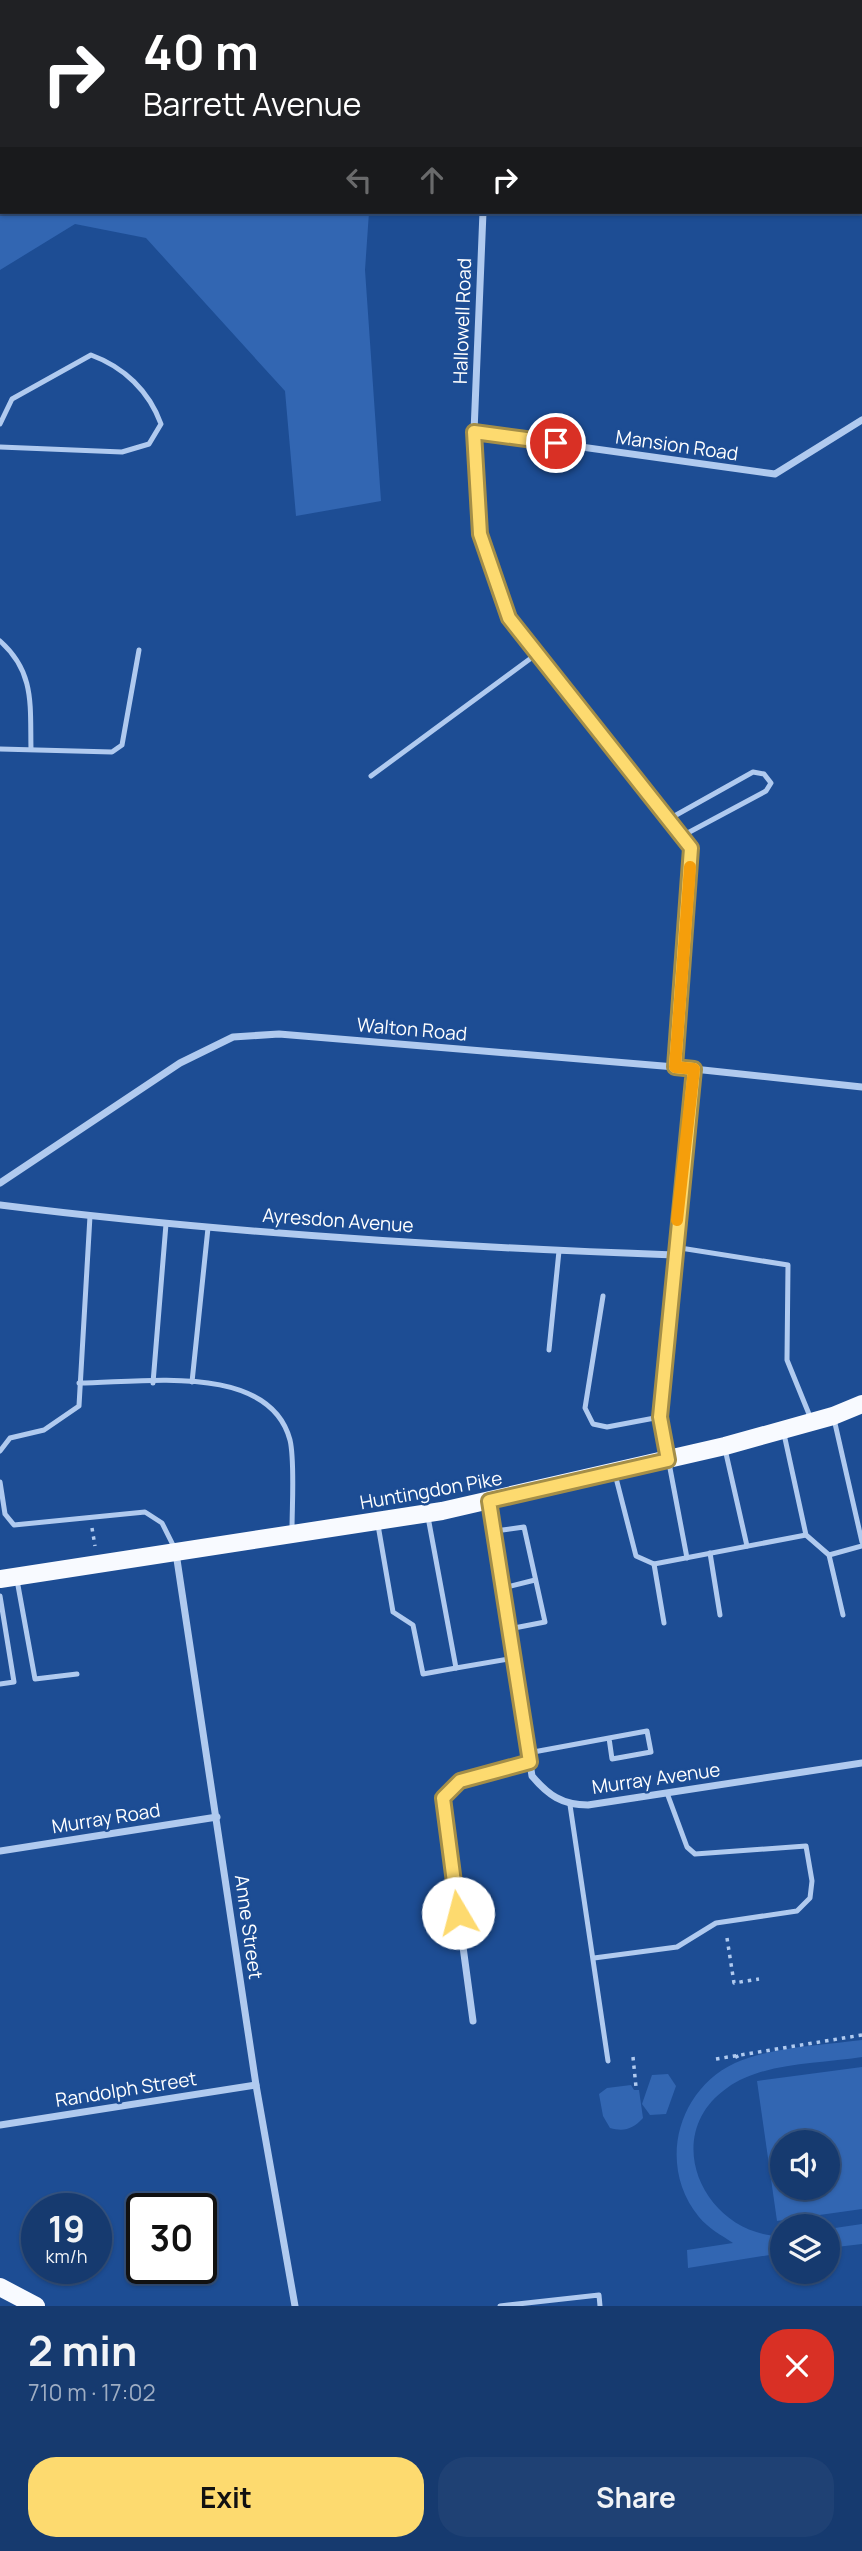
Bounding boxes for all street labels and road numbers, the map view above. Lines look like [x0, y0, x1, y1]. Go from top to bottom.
street label: Hallowell Road [447, 257, 477, 385]
street label: Mansion Road [614, 424, 740, 466]
street label: Walton Road [356, 1011, 468, 1047]
street label: Ayresdon Avenue [262, 1202, 414, 1238]
street label: Huntingdon Pike [358, 1465, 504, 1515]
street label: Murray Avenue [590, 1756, 722, 1800]
street label: Murray Road [50, 1797, 162, 1839]
street label: Anne Street [229, 1873, 269, 1981]
street label: Randolph Street [53, 2065, 199, 2113]

